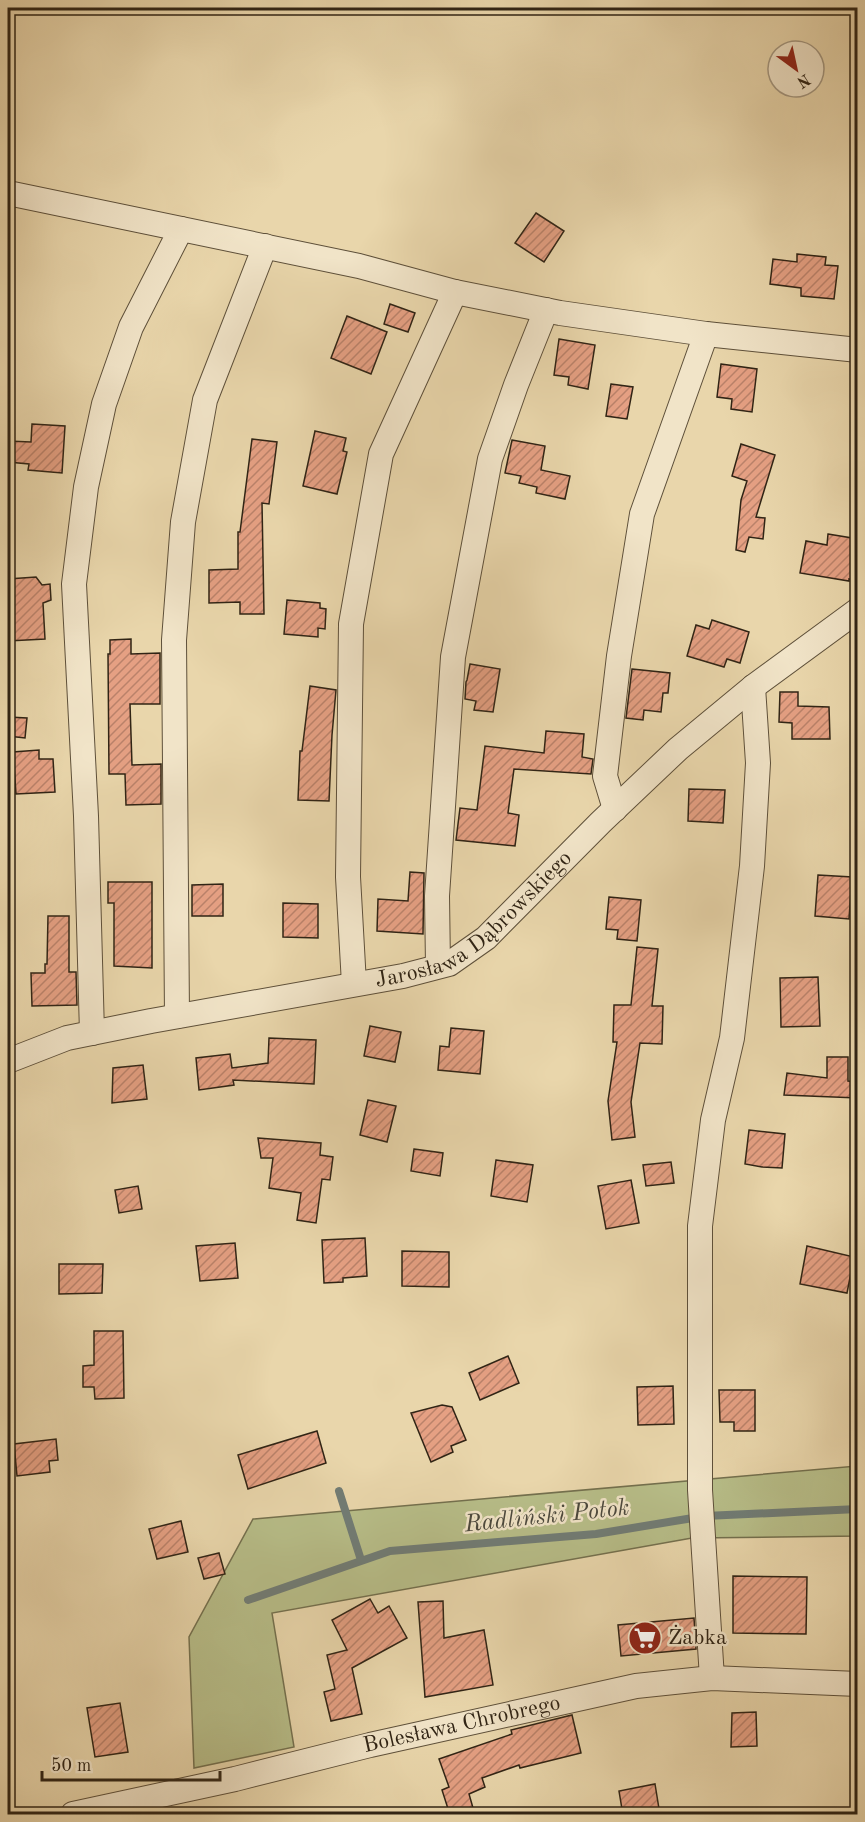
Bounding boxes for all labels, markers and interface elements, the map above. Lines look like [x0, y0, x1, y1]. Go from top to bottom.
north arrow [766, 39, 826, 99]
text: N [793, 70, 813, 90]
street label: Jarosława Dąbrowskiego [373, 847, 576, 992]
water label: Radliński Potok [462, 1496, 631, 1538]
supermarket icon: Żabka [627, 1620, 663, 1656]
place label: Żabka [668, 1624, 727, 1649]
street label: Bolesława Chrobrego [361, 1692, 563, 1757]
scale bar [42, 1744, 220, 1782]
text: 50 m [51, 1757, 91, 1775]

